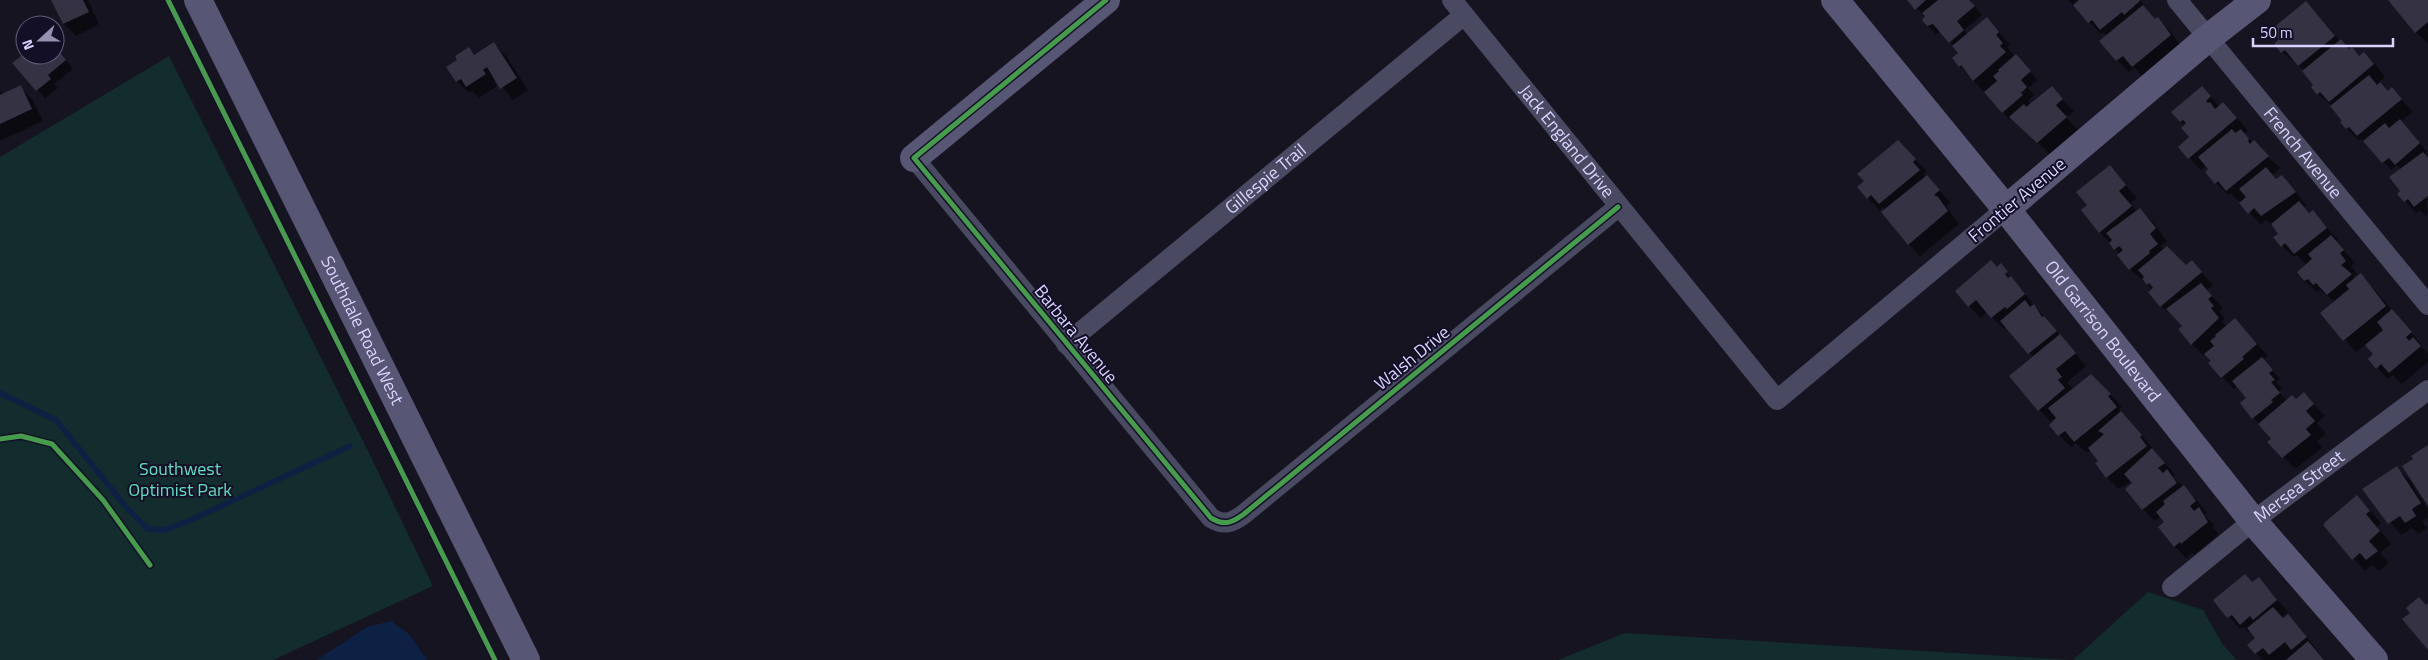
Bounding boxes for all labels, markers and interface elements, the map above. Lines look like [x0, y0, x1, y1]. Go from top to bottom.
north arrow [15, 15, 65, 65]
scale bar [2253, 15, 2393, 47]
text: 50 m [2260, 21, 2293, 44]
text: N [16, 37, 39, 53]
street label: Jack England Drive [1513, 78, 1622, 204]
street label: French Avenue [2257, 101, 2349, 204]
street label: Gillespie Trail [1219, 137, 1312, 220]
street label: Frontier Avenue [1962, 151, 2071, 249]
street label: Southdale Road West [314, 251, 411, 410]
street label: Old Garrison Boulevard [2039, 254, 2168, 408]
street label: Barbara Avenue [1028, 278, 1125, 389]
street label: Walsh Drive [1368, 319, 1455, 396]
street label: Mersea Street [2248, 443, 2350, 529]
park label: Southwest Optimist Park [128, 455, 232, 503]

